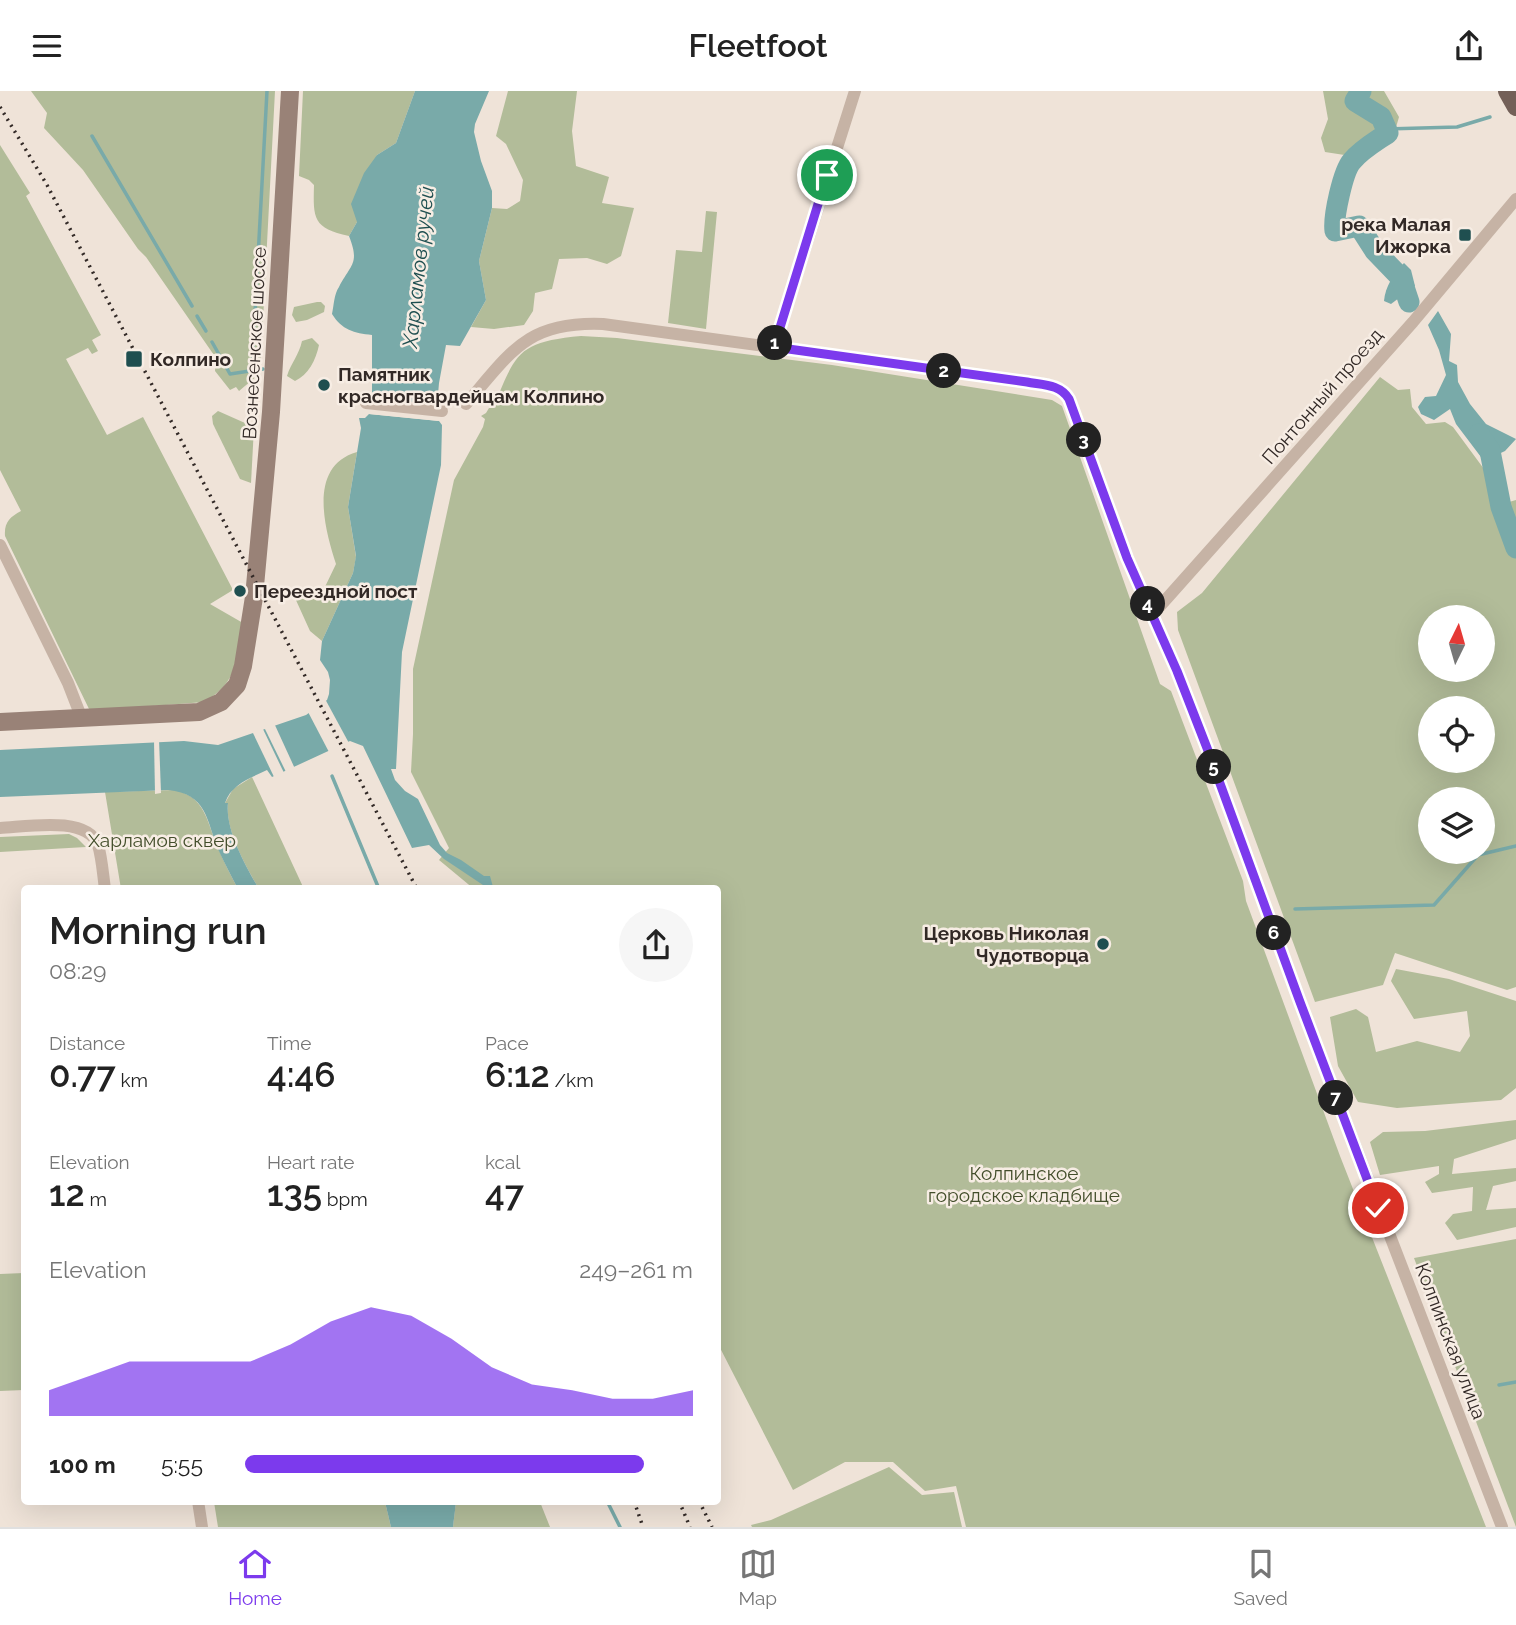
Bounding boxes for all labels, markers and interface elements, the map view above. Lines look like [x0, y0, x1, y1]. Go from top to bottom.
icon: menu [28, 27, 66, 65]
text: Fleetfoot [689, 27, 827, 64]
icon: share [1450, 27, 1488, 65]
pin [797, 145, 857, 205]
icon: arrive [808, 156, 846, 194]
water label: Харламов ручей [397, 185, 439, 351]
place label: река Малая Ижорка [1341, 213, 1451, 257]
marker: река Малая Ижорка [1457, 227, 1473, 243]
street label: Вознесенское шоссе [238, 246, 270, 440]
street label: Понтонный проезд [1257, 324, 1387, 468]
pin: 1 [758, 325, 792, 361]
text: 1 [770, 331, 779, 353]
place label: Колпино [150, 348, 231, 370]
marker: Колпино [124, 349, 144, 369]
pin: 2 [926, 353, 962, 389]
text: 2 [938, 359, 949, 381]
place label: Памятник красногвардейцам Колпино [338, 363, 604, 407]
marker: Памятник красногвардейцам Колпино [316, 377, 332, 393]
pin: 3 [1066, 423, 1102, 457]
text: 3 [1078, 428, 1089, 450]
place label: Переездной пост [254, 580, 418, 602]
marker: Переездной пост [232, 583, 248, 599]
pin: 4 [1130, 587, 1166, 621]
text: 4 [1142, 592, 1153, 614]
north arrow [1418, 605, 1494, 683]
map controls [1418, 605, 1495, 864]
button: locate [1418, 696, 1495, 773]
pin: 5 [1196, 749, 1232, 785]
text: 5 [1208, 755, 1219, 777]
button: layers [1418, 787, 1495, 864]
park label: Харламов сквер [88, 829, 236, 851]
text: Morning run [49, 908, 267, 953]
button: share [619, 908, 693, 982]
pin: 6 [1256, 915, 1292, 951]
text: 6 [1268, 921, 1279, 943]
place label: Церковь Николая Чудотворца [923, 922, 1089, 966]
marker: Церковь Николая Чудотворца [1095, 936, 1111, 952]
text: 08:29 [49, 957, 107, 984]
text: Distance [49, 1032, 125, 1054]
text: Time [267, 1032, 311, 1054]
text: Pace [485, 1032, 529, 1054]
text: 0.77 [49, 1054, 116, 1095]
text: 4:46 [267, 1054, 336, 1095]
text: 6:12 [485, 1054, 550, 1095]
text: km [116, 1069, 148, 1091]
text: /km [550, 1069, 594, 1091]
pin: 7 [1318, 1081, 1354, 1115]
text: 7 [1330, 1086, 1341, 1108]
text: Elevation [49, 1151, 130, 1173]
text: Heart rate [267, 1151, 355, 1173]
text: kcal [485, 1151, 521, 1173]
park label: Колпинское городское кладбище [928, 1162, 1120, 1206]
text: 12 [49, 1173, 85, 1214]
text: 135 [267, 1173, 322, 1214]
text: 47 [485, 1173, 524, 1214]
pin [1348, 1178, 1408, 1238]
text: m [85, 1188, 107, 1210]
text: bpm [322, 1188, 368, 1210]
icon: check [1359, 1189, 1397, 1227]
text: Elevation [49, 1256, 147, 1283]
text: 249–261 m [579, 1256, 693, 1283]
street label: Колпинская улица [1411, 1260, 1491, 1422]
text: 100 m [49, 1451, 116, 1478]
text: 5:55 [161, 1451, 203, 1478]
tab: Home [228, 1545, 282, 1609]
tab: Map [738, 1545, 777, 1609]
tab: Saved [1233, 1545, 1288, 1609]

